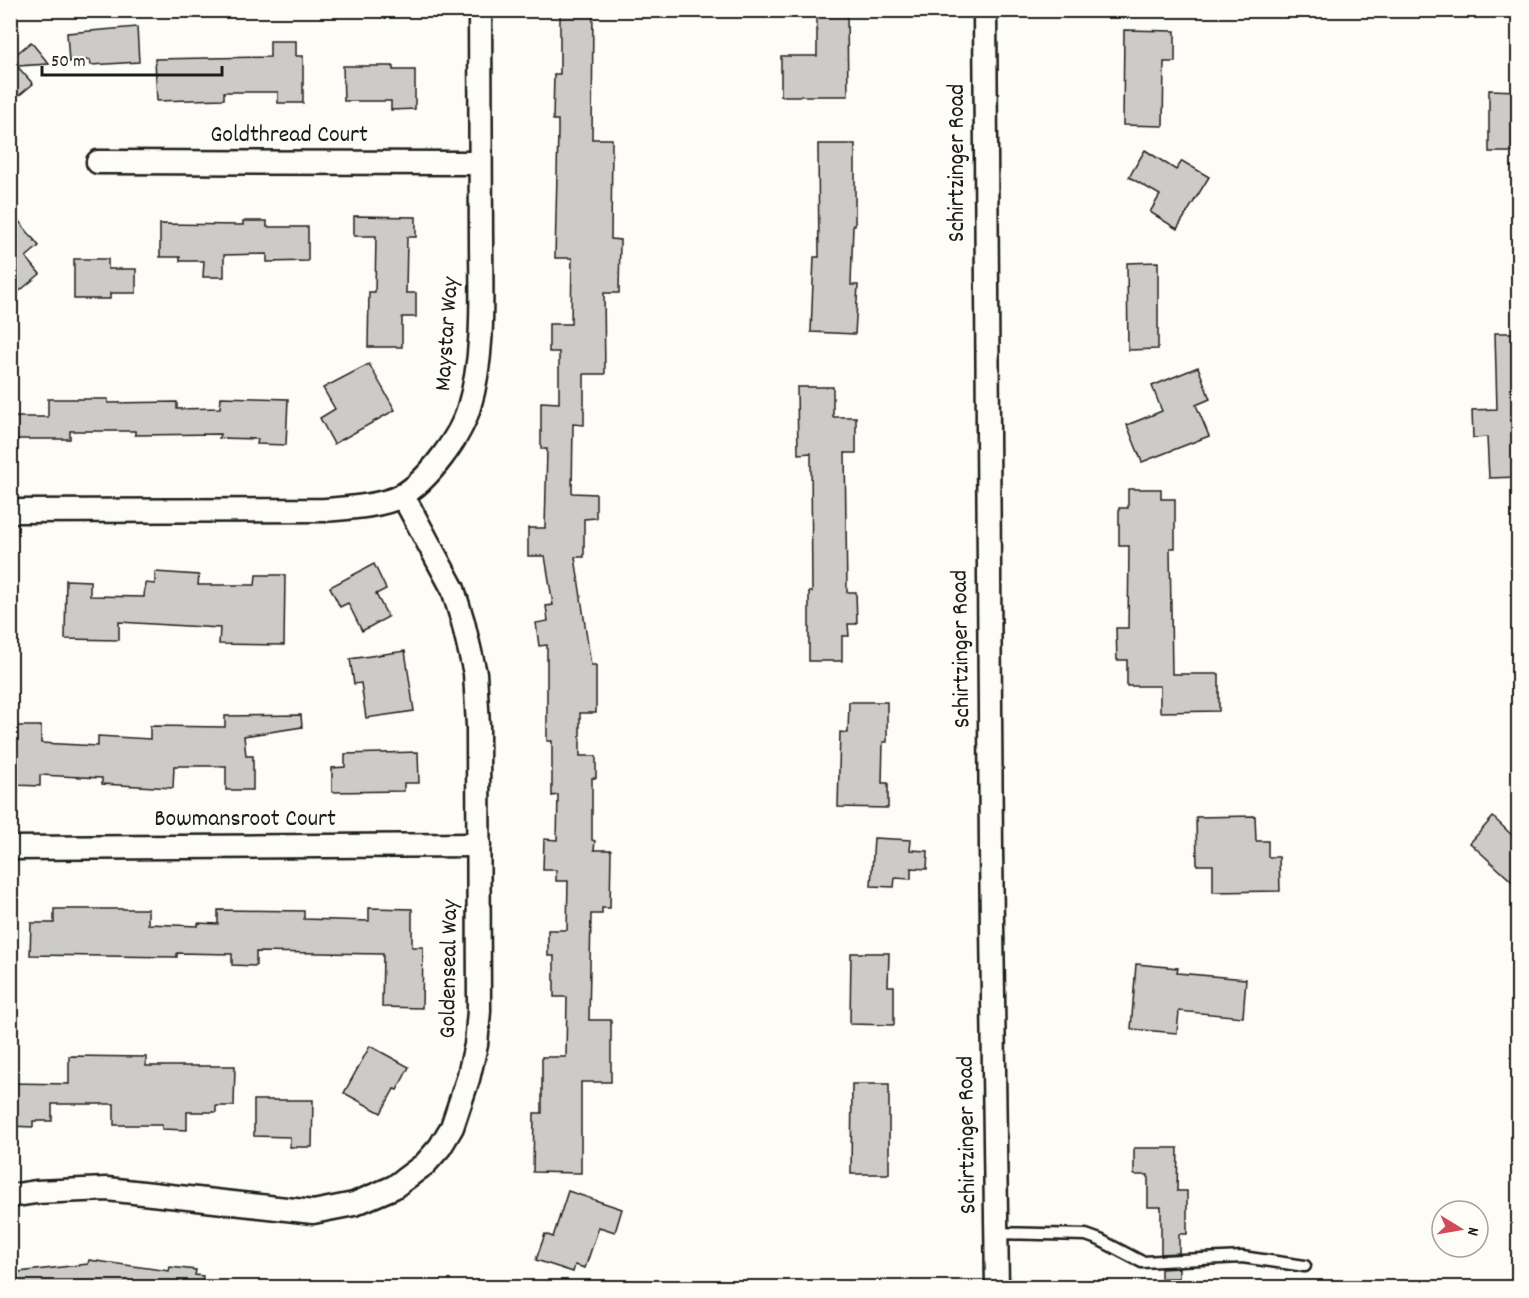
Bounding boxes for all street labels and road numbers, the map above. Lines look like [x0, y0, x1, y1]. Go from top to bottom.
street label: Schirtzinger Road [941, 84, 975, 242]
street label: Goldthread Court [210, 119, 368, 153]
street label: Maystar Way [427, 274, 469, 392]
street label: Schirtzinger Road [944, 570, 980, 728]
street label: Bowmansroot Court [154, 803, 336, 837]
street label: Goldenseal Way [432, 898, 468, 1039]
street label: Schirtzinger Road [950, 1056, 986, 1214]

